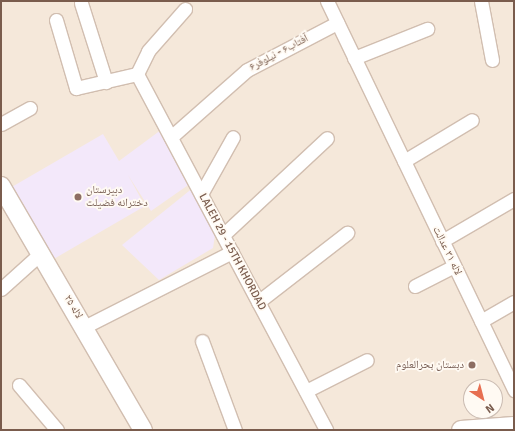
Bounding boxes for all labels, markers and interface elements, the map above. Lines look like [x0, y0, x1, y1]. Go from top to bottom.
street label: آفتاب۶ - نیلوفر۶ [247, 32, 311, 74]
place label: دبیرستان دخترانه فضیلت [86, 184, 148, 210]
street label: LALEH 29 - 15TH KHORDAD [196, 191, 268, 313]
marker: دبیرستان دخترانه فضیلت [73, 192, 83, 202]
street label: لاله ۳۱ عدالت [430, 225, 464, 277]
street label: لاله ۲۵ [61, 293, 85, 321]
place label: دبستان بحرالعلوم [396, 358, 464, 372]
marker: دبستان بحرالعلوم [467, 360, 477, 370]
north arrow [463, 379, 503, 419]
text: N [483, 401, 497, 416]

